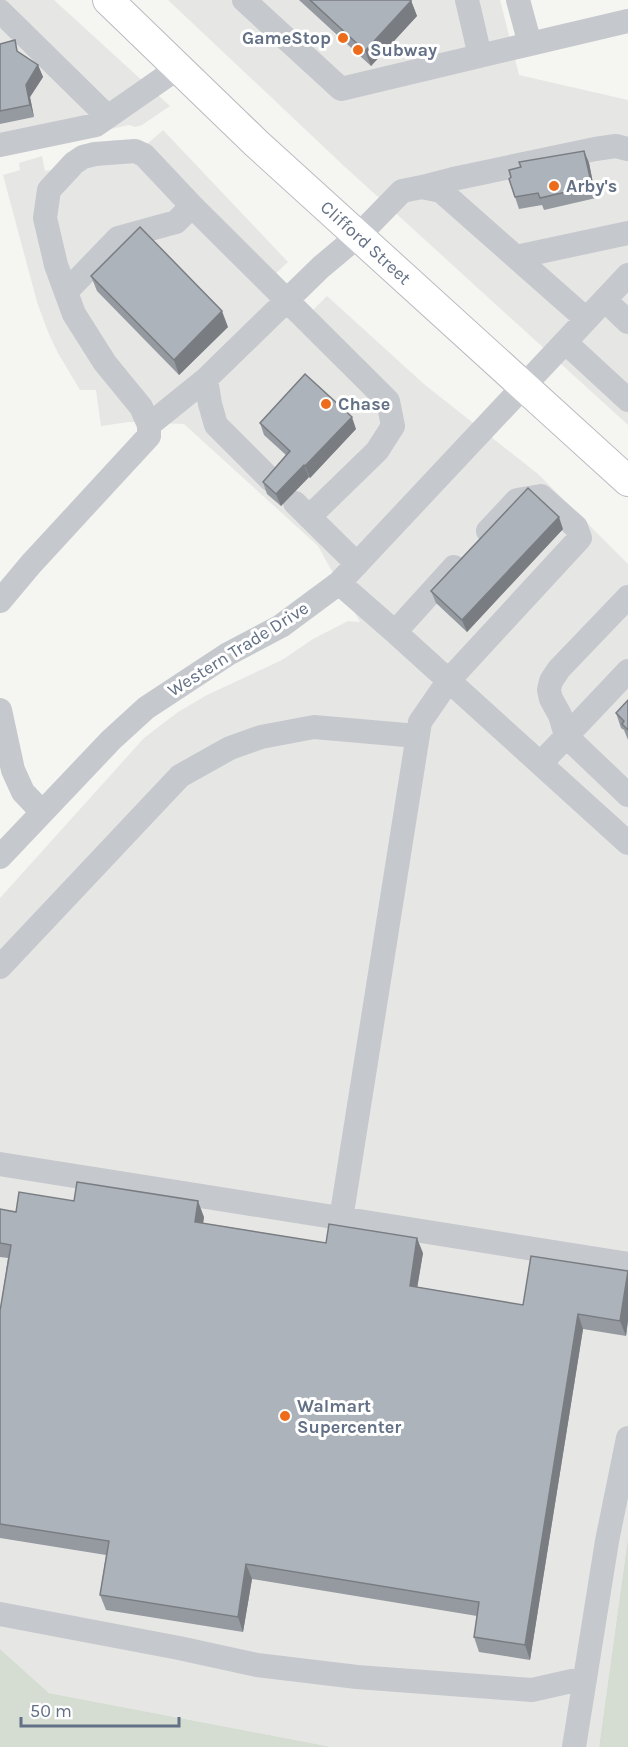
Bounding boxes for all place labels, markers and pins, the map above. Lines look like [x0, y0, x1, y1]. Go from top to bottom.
place label: GameStop [242, 27, 331, 49]
marker: GameStop [336, 31, 350, 45]
place label: Subway [370, 39, 437, 61]
marker: Subway [351, 43, 365, 57]
place label: Arby's [566, 175, 617, 197]
marker: Arby's [547, 179, 561, 193]
place label: Chase [338, 393, 390, 415]
marker: Chase [319, 397, 333, 411]
place label: Walmart Supercenter [297, 1395, 401, 1438]
marker: Walmart Supercenter [278, 1409, 292, 1423]

